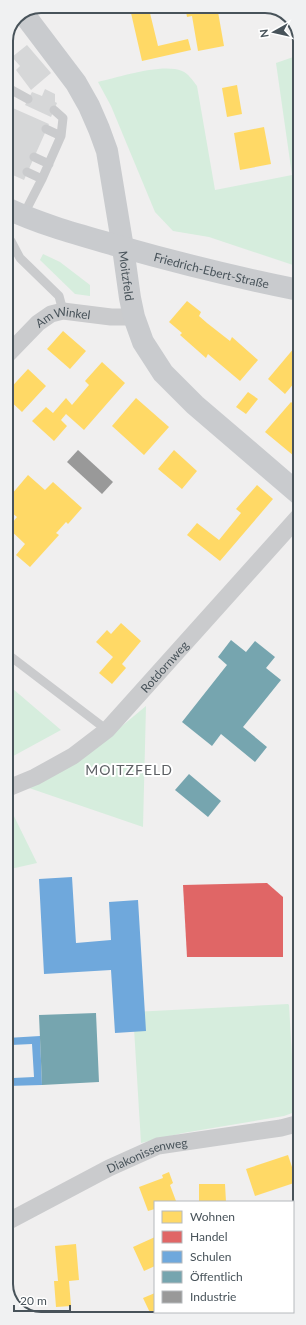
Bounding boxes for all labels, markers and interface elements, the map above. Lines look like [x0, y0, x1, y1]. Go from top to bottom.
north arrow [254, 12, 294, 52]
text: N [257, 28, 271, 39]
street label: Friedrich-Ebert-Straße [152, 249, 271, 291]
street label: Moitzfeld [116, 250, 138, 302]
street label: Am Winkel [32, 303, 91, 330]
street label: Rotdornweg [137, 637, 191, 696]
district label: MOITZFELD [85, 761, 173, 778]
street label: Diakonissenweg [104, 1134, 188, 1176]
legend [154, 1201, 294, 1313]
text: Wohnen [190, 1209, 235, 1224]
text: Handel [190, 1229, 228, 1244]
text: Schulen [190, 1249, 231, 1264]
text: Öffentlich [190, 1269, 243, 1284]
scale bar [14, 1287, 70, 1313]
text: Industrie [190, 1289, 236, 1304]
text: 20 m [20, 1293, 47, 1308]

